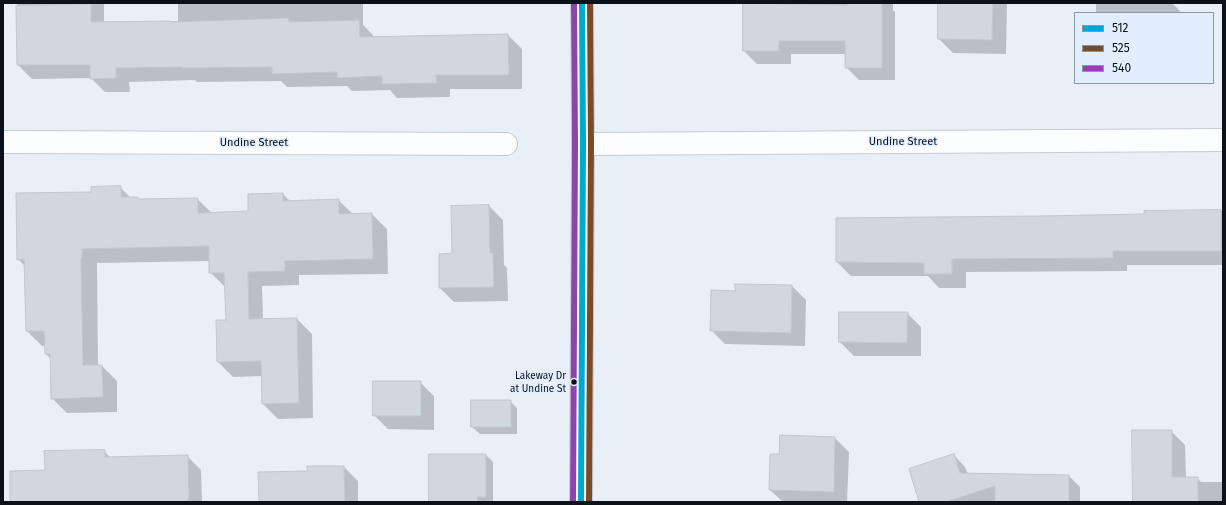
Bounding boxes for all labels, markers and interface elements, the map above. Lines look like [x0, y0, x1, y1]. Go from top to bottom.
legend [1074, 12, 1214, 84]
text: 512 [1112, 21, 1129, 35]
text: 525 [1112, 41, 1130, 55]
text: 540 [1112, 61, 1131, 75]
street label: Undine Street [869, 135, 937, 149]
street label: Undine Street [220, 136, 288, 150]
place label: Lakeway Dr at Undine St [510, 370, 566, 394]
marker: Lakeway Dr at Undine St [569, 377, 579, 387]

